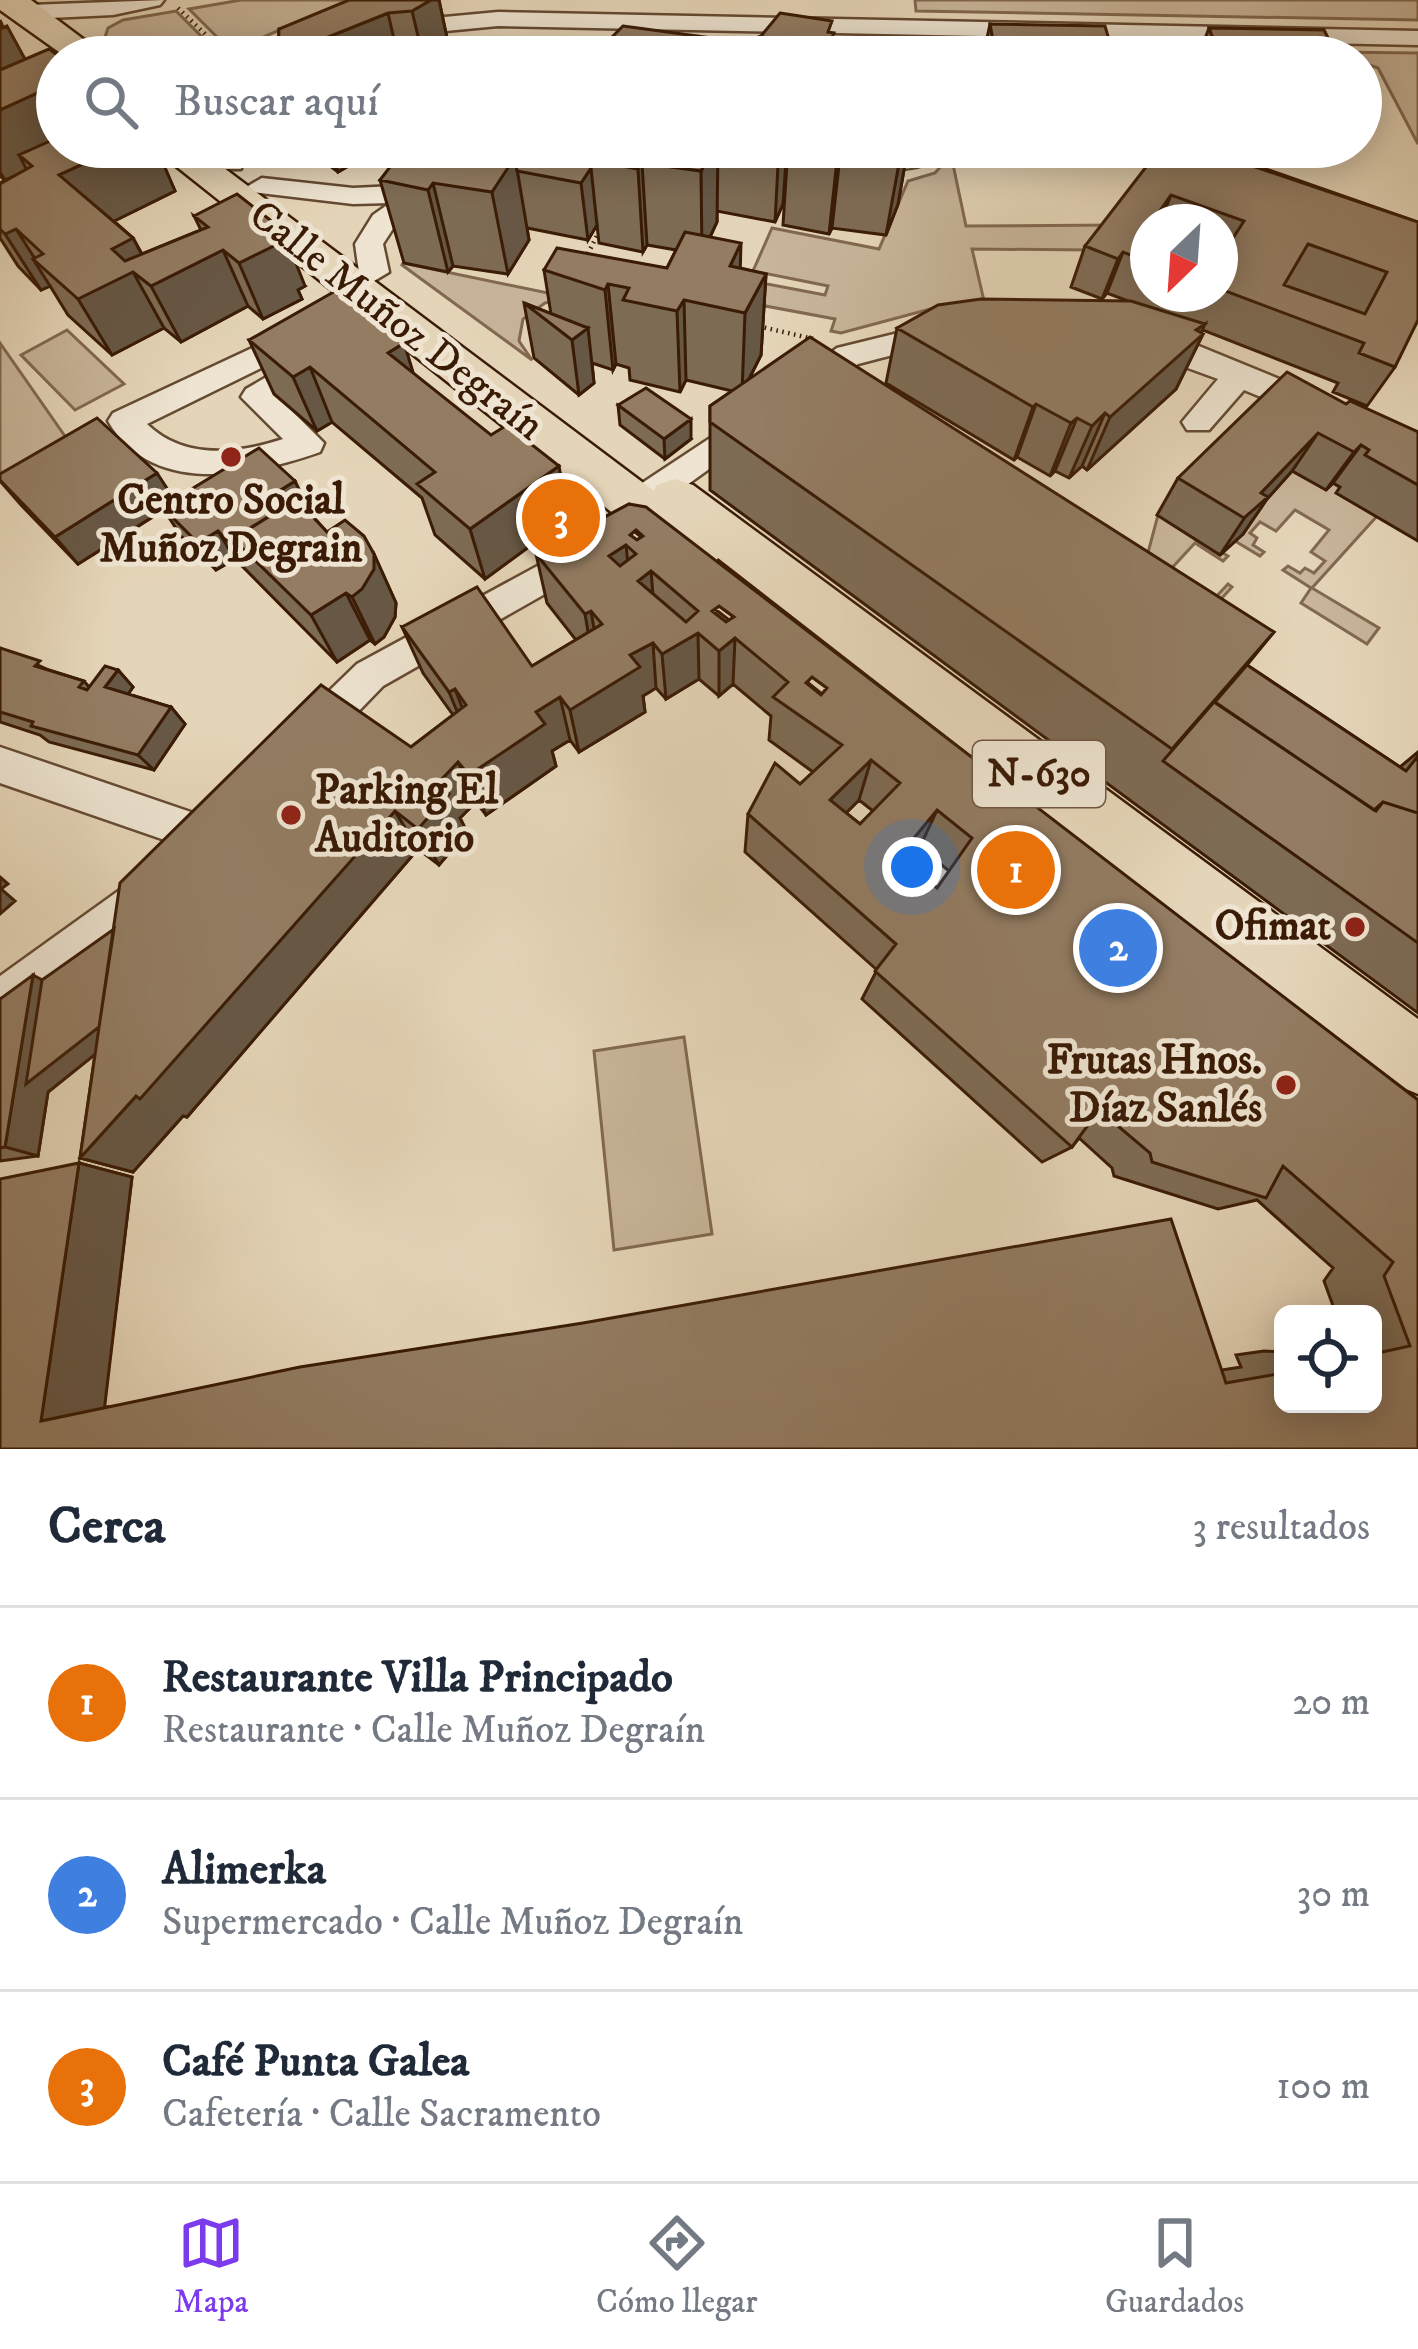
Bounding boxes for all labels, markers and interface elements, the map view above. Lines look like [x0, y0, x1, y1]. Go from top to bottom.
search box [36, 36, 1382, 168]
icon: search [78, 69, 144, 135]
text: Buscar aquí [174, 74, 379, 130]
street label: Calle Muñoz Degraín [238, 190, 554, 452]
north arrow [1130, 204, 1238, 312]
marker: Centro Social Muñoz Degrain [218, 444, 244, 470]
pin: 3 [522, 473, 600, 563]
place label: Centro Social Muñoz Degrain [100, 475, 362, 575]
road number: N-630 [973, 741, 1105, 807]
place label: Parking El Auditorio [314, 765, 499, 865]
marker: Parking El Auditorio [278, 802, 304, 828]
pin: 1 [977, 825, 1055, 915]
your location [882, 837, 942, 897]
place label: Ofimat [1215, 901, 1332, 953]
pin: 2 [1079, 903, 1157, 993]
marker: Ofimat [1342, 914, 1368, 940]
place label: Frutas Hnos. Díaz Sanlés [1047, 1035, 1262, 1135]
marker: Frutas Hnos. Díaz Sanlés [1273, 1072, 1299, 1098]
map controls [1274, 1305, 1382, 1413]
button: locate [1274, 1305, 1382, 1413]
text: Cerca [48, 1495, 165, 1559]
text: 3 resultados [1193, 1503, 1370, 1552]
text: Restaurante Villa Principado [162, 1650, 673, 1706]
text: 1 [80, 1678, 94, 1727]
text: 20 m [1292, 1678, 1370, 1727]
text: Restaurante · Calle Muñoz Degraín [162, 1706, 705, 1755]
text: Alimerka [162, 1842, 326, 1898]
text: 2 [77, 1870, 97, 1919]
text: 30 m [1297, 1870, 1370, 1919]
text: Supermercado · Calle Muñoz Degraín [162, 1898, 744, 1947]
text: Café Punta Galea [162, 2034, 470, 2090]
text: 3 [80, 2062, 94, 2111]
text: 100 m [1276, 2062, 1370, 2111]
text: Cafetería · Calle Sacramento [162, 2090, 601, 2139]
tab: Mapa [174, 2210, 249, 2323]
tab: Cómo llegar [596, 2210, 758, 2323]
tab: Guardados [1105, 2210, 1244, 2323]

